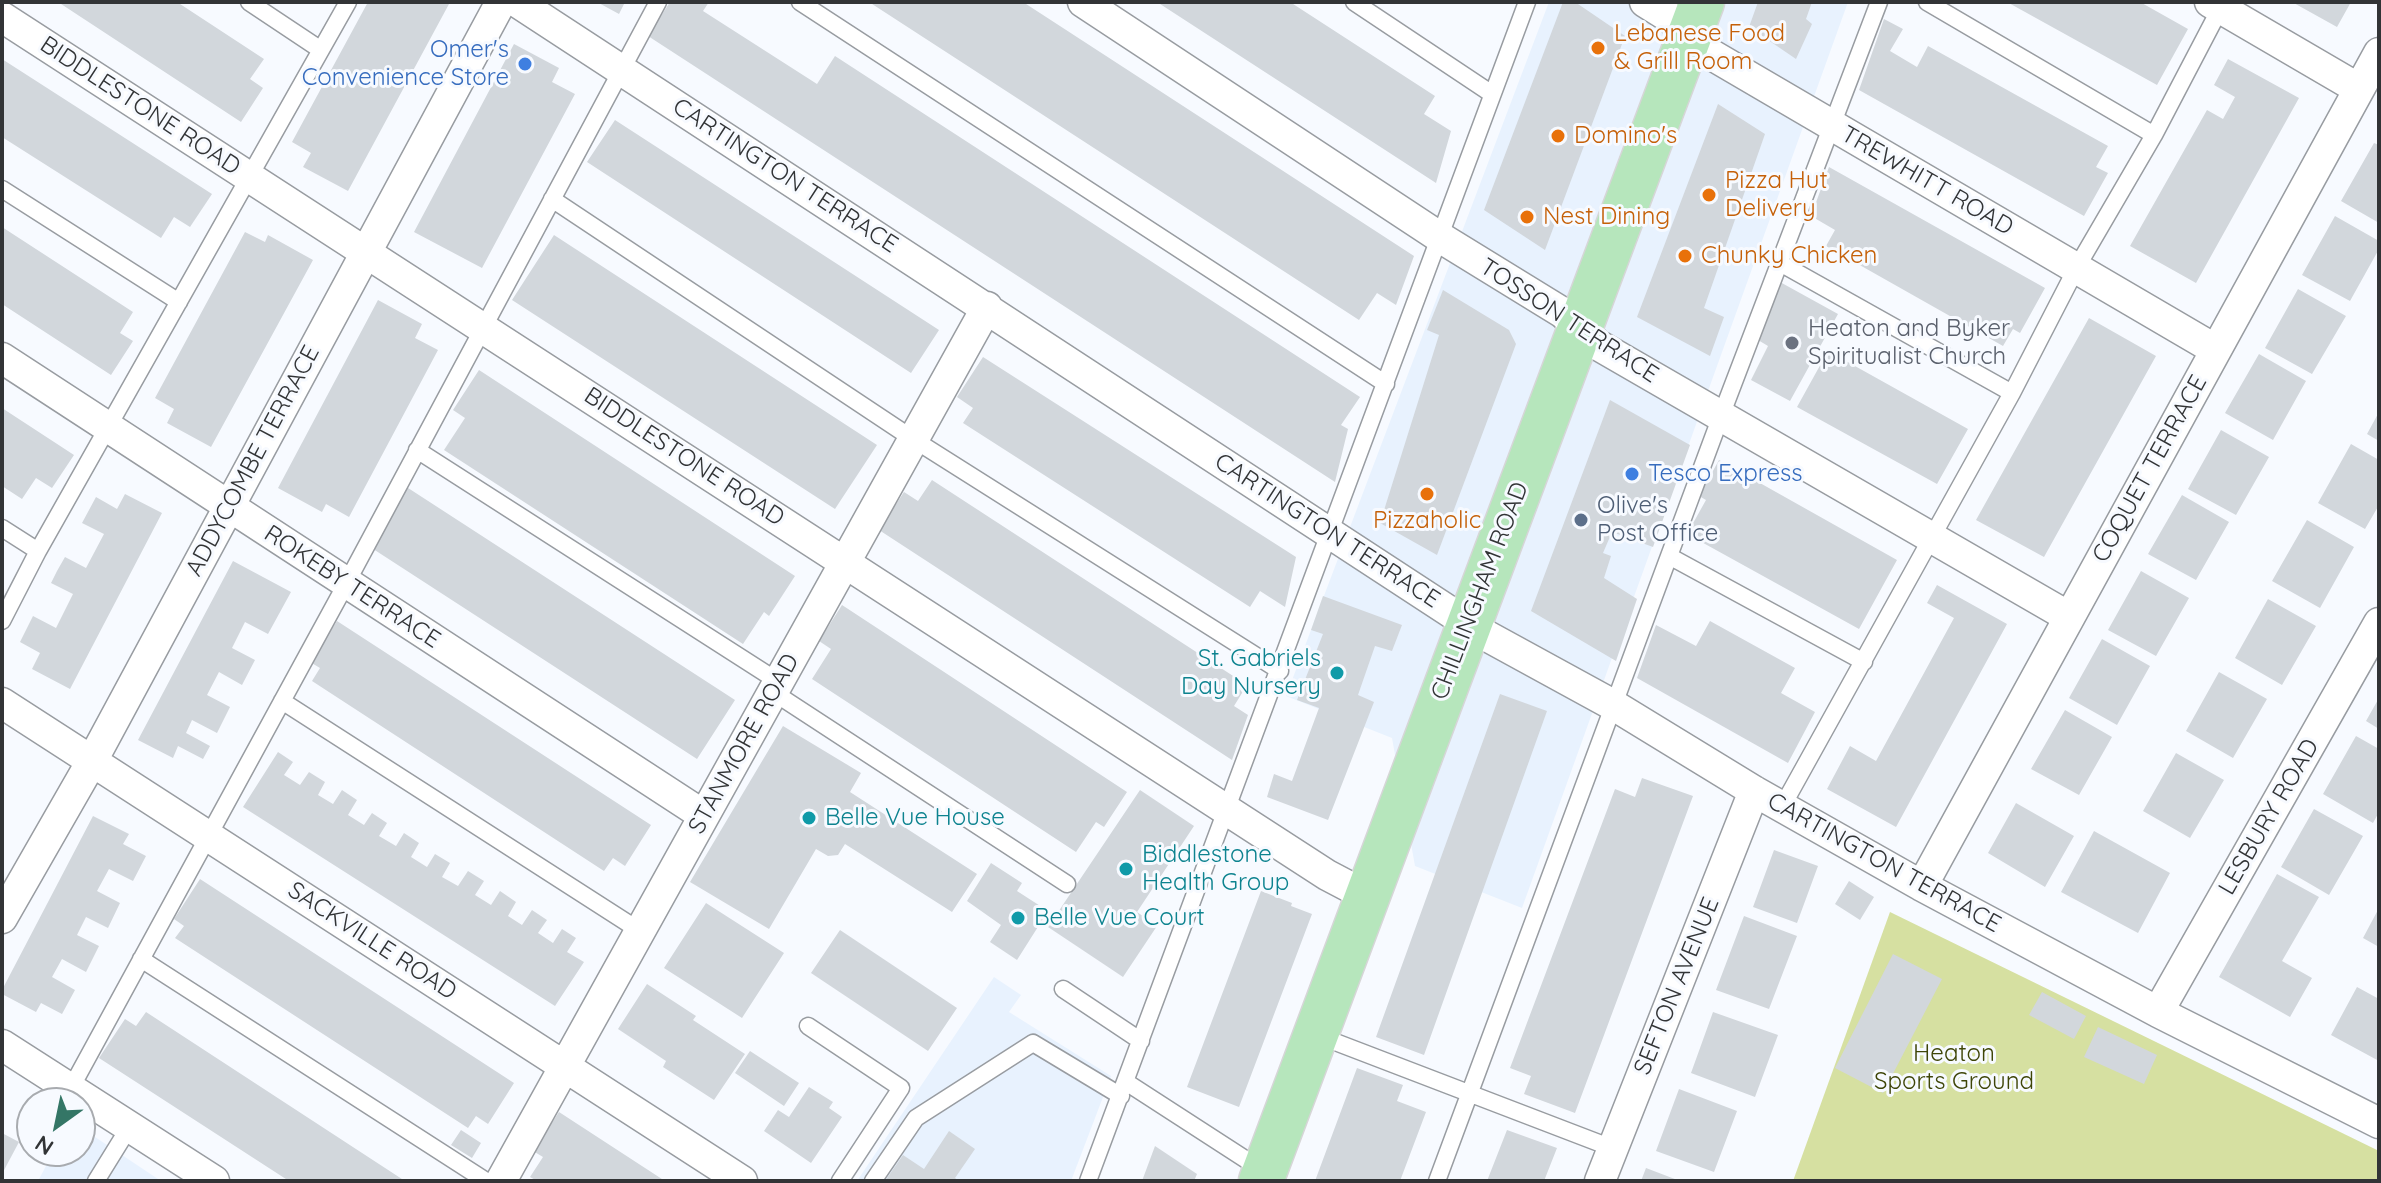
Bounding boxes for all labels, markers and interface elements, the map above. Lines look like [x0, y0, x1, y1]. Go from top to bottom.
place label: Lebanese Food & Grill Room [1614, 20, 1785, 76]
street label: BIDDLESTONE ROAD [34, 30, 246, 182]
place label: Omer's Convenience Store [302, 36, 509, 92]
marker: Lebanese Food & Grill Room [1589, 39, 1607, 57]
marker: Omer's Convenience Store [516, 55, 534, 73]
street label: CARTINGTON TERRACE [667, 92, 903, 260]
street label: TREWHITT ROAD [1836, 120, 2018, 242]
place label: Domino's [1574, 122, 1677, 150]
marker: Domino's [1549, 127, 1567, 145]
place label: Pizza Hut Delivery [1725, 167, 1828, 223]
marker: Pizza Hut Delivery [1700, 186, 1718, 204]
place label: Nest Dining [1543, 203, 1670, 231]
marker: Nest Dining [1518, 208, 1536, 226]
place label: Chunky Chicken [1701, 242, 1877, 270]
marker: Chunky Chicken [1676, 247, 1694, 265]
street label: TOSSON TERRACE [1474, 253, 1664, 389]
place label: Heaton and Byker Spiritualist Church [1808, 315, 2010, 371]
marker: Heaton and Byker Spiritualist Church [1783, 334, 1801, 352]
street label: ADDYCOMBE TERRACE [180, 341, 326, 581]
street label: COQUET TERRACE [2087, 370, 2213, 568]
street label: BIDDLESTONE ROAD [578, 381, 790, 533]
street label: CARTINGTON TERRACE [1209, 447, 1445, 615]
place label: Tesco Express [1648, 460, 1802, 488]
marker: Tesco Express [1623, 465, 1641, 483]
street label: CHILLINGHAM ROAD [1425, 478, 1535, 704]
marker: Pizzaholic [1418, 485, 1436, 503]
place label: Olive's Post Office [1597, 492, 1718, 548]
place label: Pizzaholic [1373, 507, 1481, 535]
marker: Olive's Post Office [1572, 511, 1590, 529]
street label: ROKEBY TERRACE [259, 519, 445, 655]
place label: St. Gabriels Day Nursery [1181, 645, 1321, 701]
street label: STANMORE ROAD [683, 649, 805, 839]
marker: St. Gabriels Day Nursery [1328, 664, 1346, 682]
street label: LESBURY ROAD [2213, 734, 2325, 900]
street label: CARTINGTON TERRACE [1762, 787, 2006, 939]
place label: Belle Vue House [825, 804, 1005, 832]
marker: Belle Vue House [800, 809, 818, 827]
place label: Biddlestone Health Group [1142, 841, 1289, 897]
marker: Biddlestone Health Group [1117, 860, 1135, 878]
street label: SACKVILLE ROAD [282, 876, 462, 1006]
street label: SEFTON AVENUE [1628, 893, 1726, 1079]
place label: Belle Vue Court [1034, 904, 1205, 932]
marker: Belle Vue Court [1009, 909, 1027, 927]
park label: Heaton Sports Ground [1874, 1040, 2034, 1096]
north arrow [16, 1087, 96, 1167]
text: N [30, 1129, 58, 1162]

